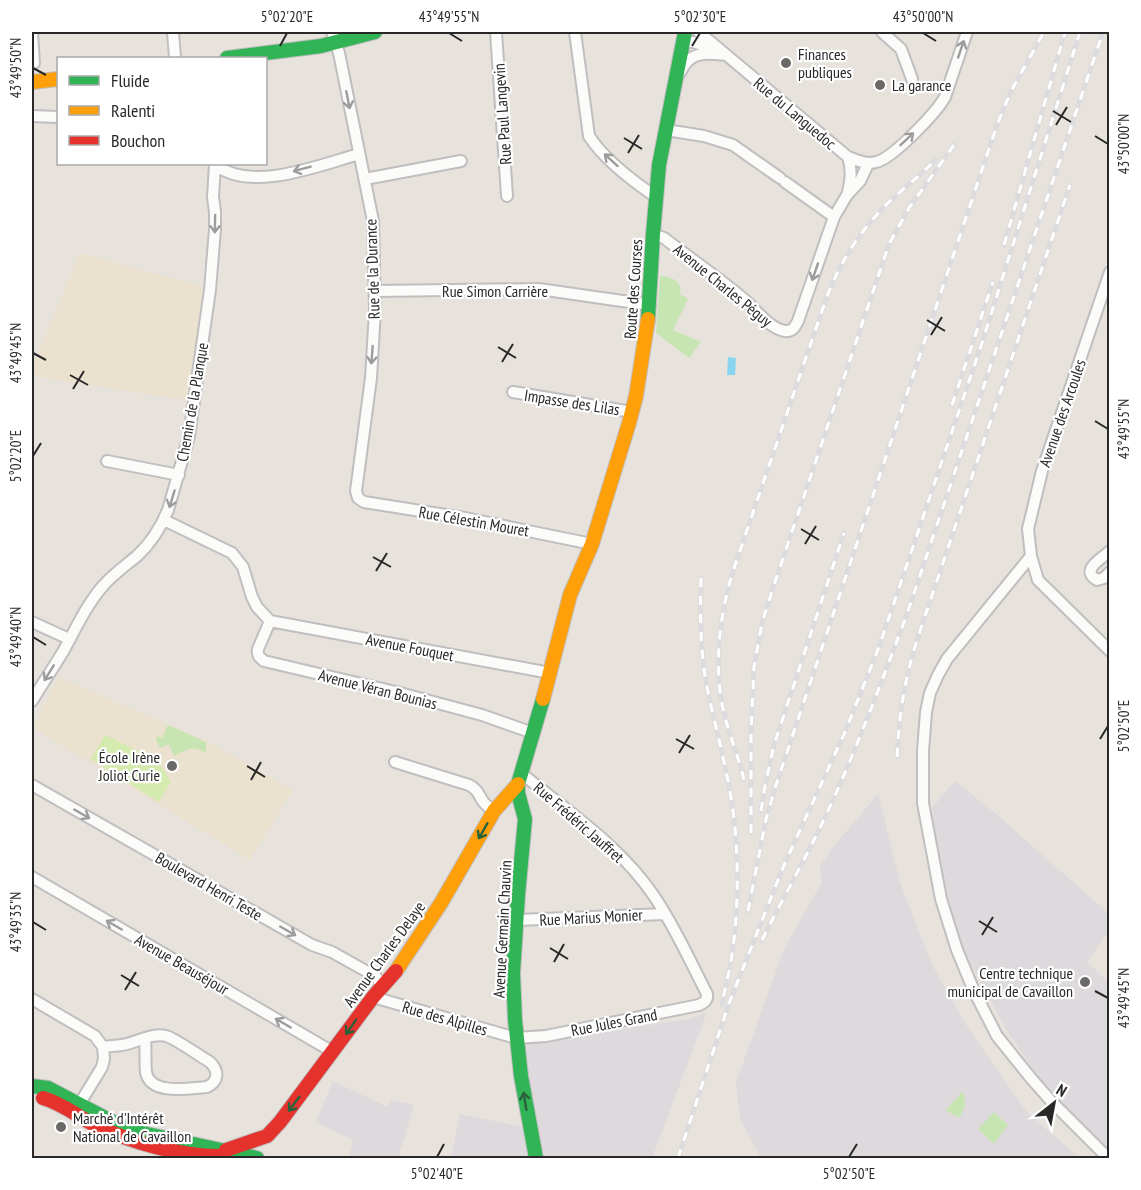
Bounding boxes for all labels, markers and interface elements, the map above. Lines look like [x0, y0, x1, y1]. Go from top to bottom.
text: 5°02'20"E [261, 7, 313, 26]
text: 43°49'55"N [419, 7, 479, 26]
text: 5°02'30"E [674, 7, 726, 26]
text: 43°50'00"N [893, 7, 953, 26]
text: 43°49'50"N [6, 38, 25, 98]
one-way arrow [957, 40, 968, 59]
place label: Finances publiques [798, 44, 852, 82]
marker: Finances publiques [779, 56, 793, 70]
legend [57, 57, 267, 165]
street label: Rue Paul Langevin [488, 63, 516, 165]
text: Fluide [111, 69, 150, 92]
street label: Rue du Languedoc [750, 73, 841, 154]
place label: La garance [892, 75, 951, 95]
marker: La garance [873, 78, 887, 92]
one-way arrow [343, 90, 354, 109]
text: Ralenti [111, 99, 155, 122]
text: 43°50'00"N [1114, 114, 1133, 174]
text: Bouchon [111, 129, 165, 152]
one-way arrow [899, 132, 914, 146]
one-way arrow [604, 153, 619, 167]
one-way arrow [293, 164, 312, 176]
one-way arrow [209, 213, 221, 233]
street label: Rue de la Durance [360, 219, 384, 319]
street label: Route des Courses [620, 238, 646, 340]
street label: Avenue Charles Péguy [670, 239, 776, 331]
one-way arrow [808, 262, 819, 281]
street label: Rue Simon Carrière [442, 281, 548, 301]
text: 43°49'45"N [6, 323, 25, 383]
street label: Chemin de la Planque [172, 341, 212, 463]
one-way arrow [366, 345, 377, 365]
street label: Avenue des Arcoules [1034, 356, 1090, 470]
street label: Impasse des Lilas [523, 385, 621, 419]
text: 43°49'55"N [1114, 399, 1133, 459]
text: 5°02'20"E [6, 430, 25, 482]
one-way arrow [166, 489, 177, 508]
street label: Rue Célestin Mouret [417, 501, 531, 541]
text: 43°49'40"N [6, 607, 25, 667]
street label: Avenue Fouquet [364, 629, 456, 665]
one-way arrow [42, 664, 54, 681]
street label: Avenue Véran Bounias [317, 665, 439, 713]
text: 5°02'50"E [1114, 700, 1133, 752]
place label: École Irène Joliot Curie [98, 747, 160, 785]
marker: École Irène Joliot Curie [165, 759, 179, 773]
street label: Rue Frédéric Jauffret [530, 777, 629, 867]
one-way arrow [73, 808, 90, 820]
one-way arrow [477, 822, 489, 839]
street label: Boulevard Henri Teste [152, 847, 266, 925]
street label: Avenue Germain Chauvin [488, 860, 516, 998]
text: 43°49'35"N [6, 892, 25, 952]
street label: Avenue Charles Delaye [339, 897, 429, 1011]
street label: Rue Marius Monier [539, 904, 644, 930]
one-way arrow [106, 918, 123, 930]
one-way arrow [279, 925, 296, 937]
street label: Avenue Beauséjour [132, 929, 233, 999]
place label: Centre technique municipal de Cavaillon [948, 963, 1073, 1001]
text: 43°49'45"N [1114, 968, 1133, 1028]
marker: Centre technique municipal de Cavaillon [1078, 975, 1092, 989]
street label: Rue des Alpilles [400, 996, 490, 1040]
street label: Rue Jules Grand [569, 1004, 659, 1040]
one-way arrow [275, 1016, 292, 1028]
one-way arrow [345, 1018, 357, 1034]
north arrow [1024, 1073, 1084, 1133]
text: N [1053, 1079, 1071, 1101]
one-way arrow [520, 1092, 531, 1111]
one-way arrow [288, 1095, 301, 1111]
place label: Marché d'Intérêt National de Cavaillon [73, 1108, 191, 1146]
marker: Marché d'Intérêt National de Cavaillon [54, 1120, 68, 1134]
text: 5°02'40"E [411, 1164, 463, 1183]
text: 5°02'50"E [823, 1164, 875, 1183]

